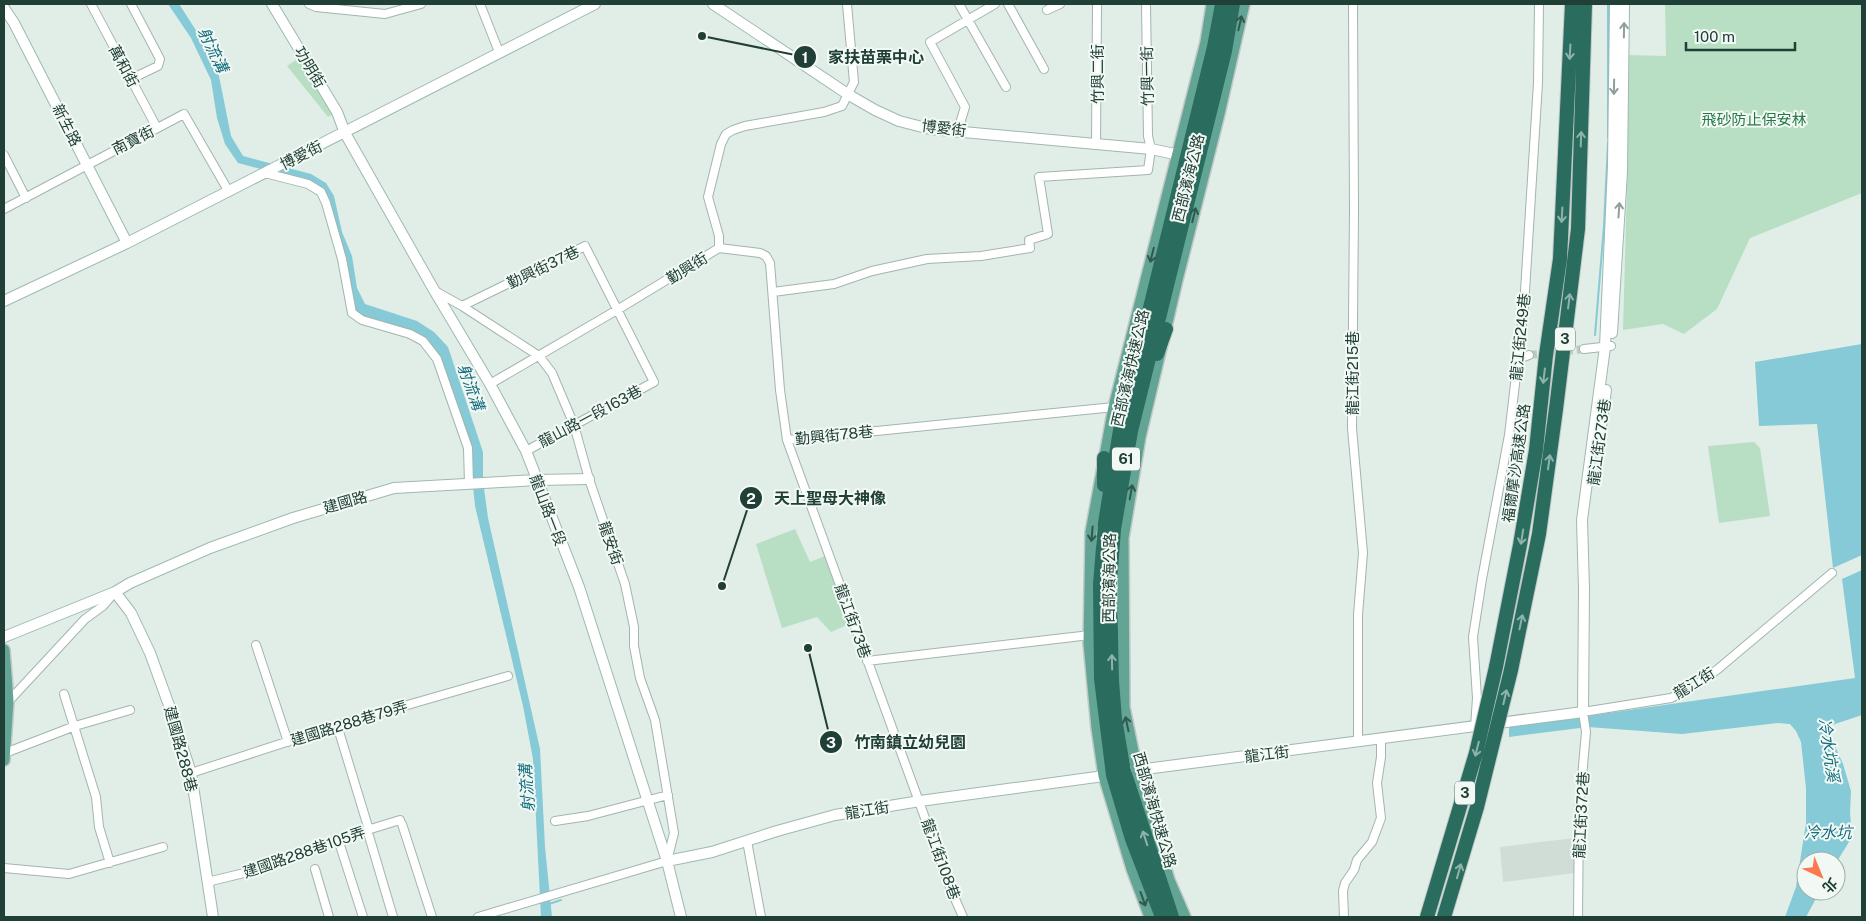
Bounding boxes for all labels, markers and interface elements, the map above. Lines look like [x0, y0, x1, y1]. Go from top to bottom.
one-way arrow [1236, 15, 1245, 31]
scale bar [1686, 20, 1795, 52]
one-way arrow [1619, 22, 1628, 38]
water label: 射流溝 [194, 24, 233, 78]
text: 100 m [1694, 28, 1735, 45]
street label: 萬和街 [106, 42, 142, 90]
callout: 家扶苗栗中心 [793, 42, 934, 73]
street label: 功明街 [291, 43, 329, 91]
street label: 竹興二街 [1089, 44, 1106, 104]
one-way arrow [1565, 44, 1574, 60]
street label: 竹興一街 [1138, 46, 1156, 106]
text: 家扶苗栗中心 [828, 48, 924, 67]
text: 1 [802, 49, 808, 66]
one-way arrow [1609, 79, 1619, 95]
street label: 新生路 [49, 101, 85, 149]
park label: 飛砂防止保安林 [1701, 111, 1807, 128]
street label: 博愛街 [921, 117, 967, 139]
street label: 南寶街 [109, 122, 157, 158]
street label: 西部濱海公路 [1169, 132, 1207, 224]
one-way arrow [1577, 132, 1586, 148]
street label: 博愛街 [277, 137, 325, 173]
one-way arrow [1615, 202, 1624, 218]
one-way arrow [1190, 207, 1199, 223]
one-way arrow [1558, 207, 1567, 223]
street label: 勤興街37巷 [504, 242, 582, 292]
one-way arrow [1147, 247, 1156, 263]
street label: 勤興街 [663, 249, 711, 287]
street label: 龍江街249巷 [1507, 292, 1533, 382]
one-way arrow [1564, 293, 1574, 309]
street label: 西部濱海快速公路 [1108, 308, 1152, 428]
road number: 3 [1555, 328, 1575, 350]
street label: 龍江街215巷 [1344, 331, 1361, 415]
water label: 射流溝 [454, 361, 489, 415]
one-way arrow [1539, 368, 1549, 384]
street label: 龍山路一段163巷 [535, 382, 645, 450]
street label: 龍江街273巷 [1585, 398, 1613, 486]
street label: 福爾摩沙高速公路 [1499, 402, 1533, 524]
street label: 勤興街78巷 [794, 422, 874, 448]
road number: 61 [1112, 448, 1140, 470]
one-way arrow [1544, 455, 1554, 471]
street label: 龍山路一段 [527, 472, 569, 548]
callout: 天上聖母大神像 [739, 483, 896, 514]
one-way arrow [1126, 485, 1136, 501]
street label: 建國路 [321, 488, 369, 516]
text: 天上聖母大神像 [774, 489, 886, 508]
text: 2 [746, 490, 756, 507]
street label: 龍安街 [596, 519, 626, 567]
one-way arrow [1087, 525, 1096, 541]
one-way arrow [1516, 529, 1526, 545]
street label: 西部濱海公路 [1100, 533, 1118, 623]
street label: 龍江街73巷 [832, 581, 874, 661]
one-way arrow [1516, 615, 1526, 631]
one-way arrow [1107, 654, 1117, 670]
street label: 龍江街 [1670, 664, 1718, 702]
one-way arrow [1501, 689, 1510, 705]
street label: 建國路288巷79弄 [288, 697, 410, 749]
street label: 建國路288巷 [161, 704, 201, 794]
one-way arrow [1122, 716, 1132, 732]
water label: 冷水坑溪 [1815, 717, 1843, 785]
callout: 竹南鎮立幼兒園 [819, 727, 976, 758]
text: 竹南鎮立幼兒園 [854, 733, 966, 752]
text: 3 [826, 734, 836, 751]
one-way arrow [1472, 740, 1481, 756]
street label: 龍江街 [1244, 743, 1290, 765]
street label: 西部濱海快速公路 [1130, 750, 1180, 870]
water label: 射流溝 [516, 761, 538, 813]
street label: 龍江街372巷 [1570, 771, 1592, 859]
road number: 3 [1455, 781, 1475, 804]
street label: 龍江街 [843, 798, 891, 822]
street label: 龍江街108巷 [918, 816, 964, 902]
street label: 建國路288巷105弄 [241, 823, 367, 881]
water label: 冷水坑 [1804, 823, 1854, 842]
one-way arrow [1140, 831, 1149, 846]
north arrow [1796, 851, 1846, 901]
one-way arrow [1454, 863, 1464, 879]
text: 北 [1819, 875, 1841, 896]
one-way arrow [1139, 891, 1148, 906]

